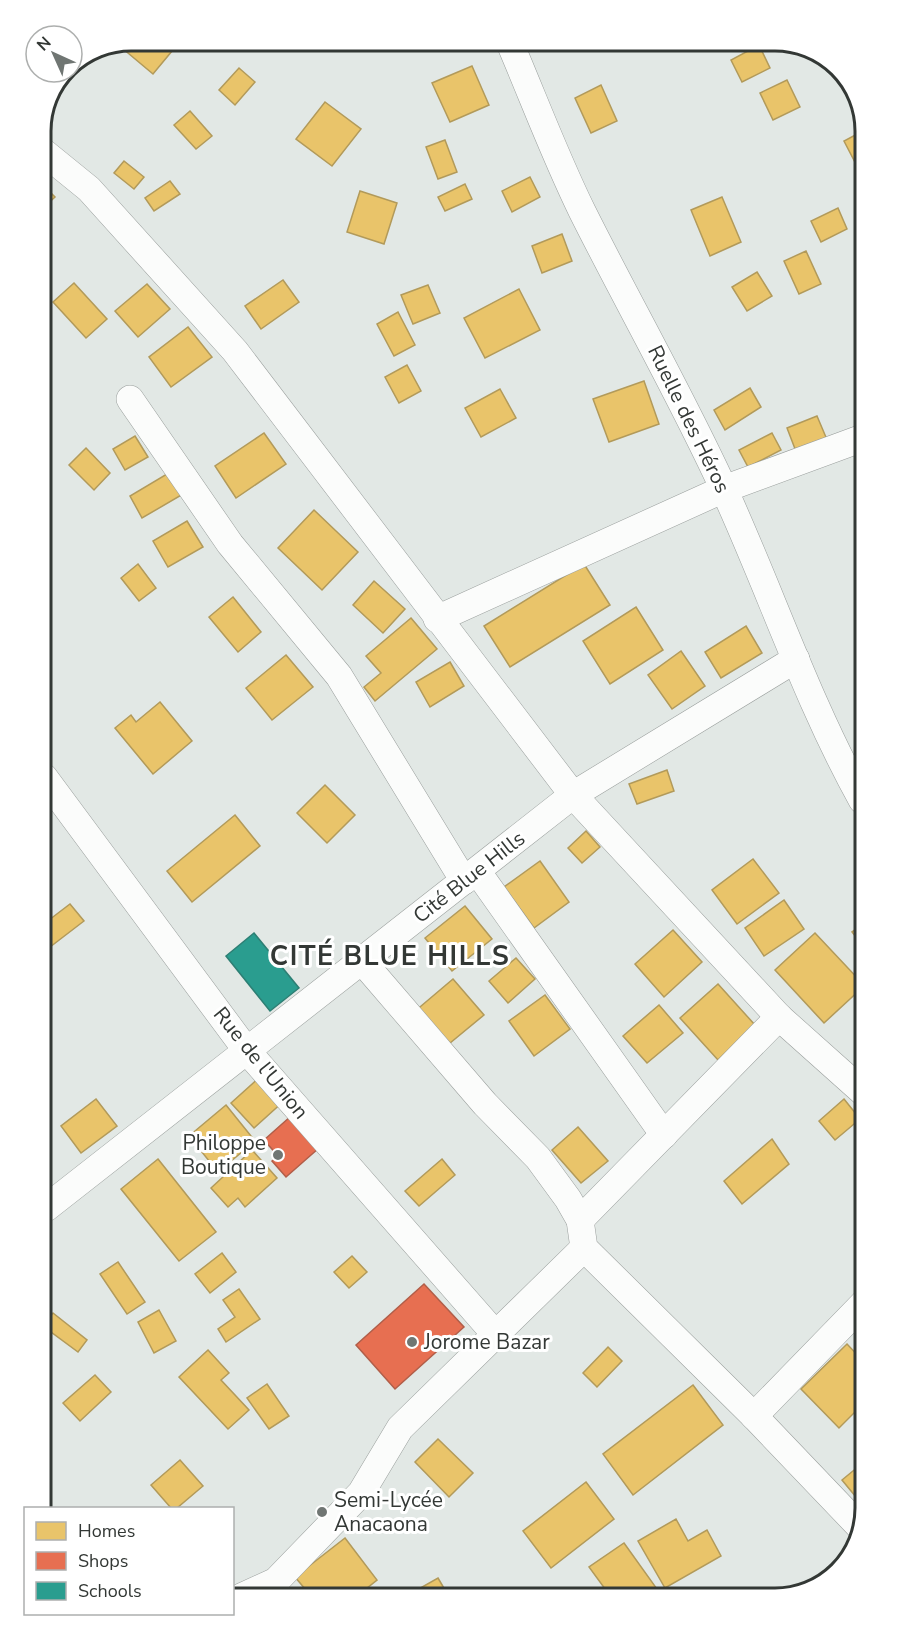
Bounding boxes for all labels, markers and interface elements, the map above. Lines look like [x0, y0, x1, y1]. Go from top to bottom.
north arrow [24, 24, 84, 84]
text: N [32, 32, 56, 56]
street label: Ruelle des Héros [641, 340, 737, 498]
street label: Cité Blue Hills [407, 824, 531, 930]
district label: CITÉ BLUE HILLS [270, 938, 510, 975]
street label: Rue de l'Union [207, 1001, 315, 1125]
place label: Philoppe Boutique [181, 1129, 266, 1181]
marker: Philoppe Boutique [271, 1148, 285, 1162]
place label: Jorome Bazar [423, 1328, 550, 1356]
marker: Jorome Bazar [405, 1335, 419, 1349]
place label: Semi-Lycée Anacaona [334, 1486, 443, 1538]
marker: Semi-Lycée Anacaona [315, 1505, 329, 1519]
legend [24, 1507, 234, 1615]
text: Homes [78, 1519, 135, 1543]
text: Shops [78, 1549, 128, 1573]
text: Schools [78, 1579, 142, 1603]

